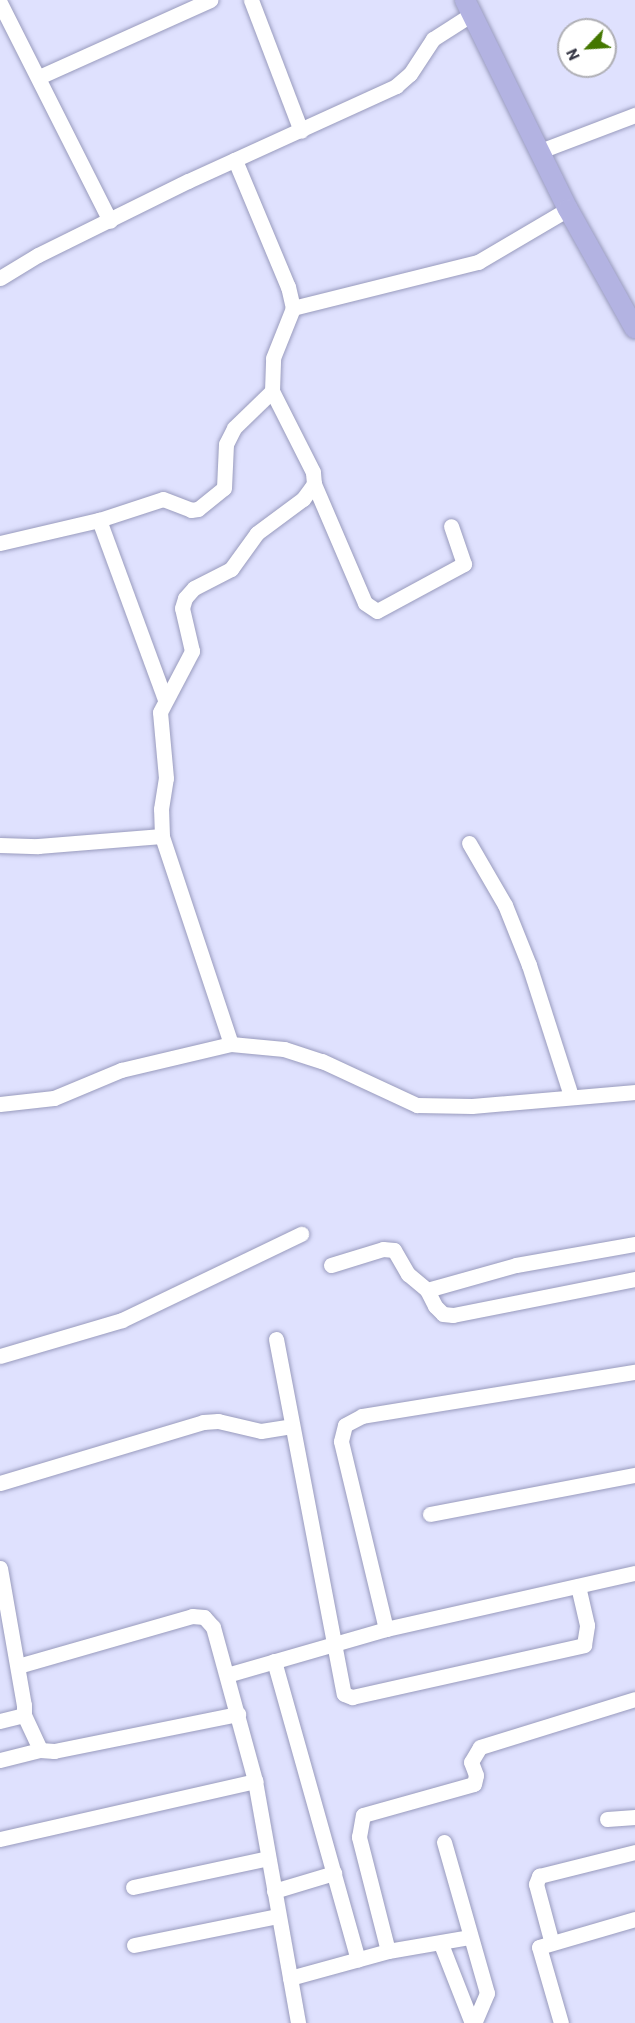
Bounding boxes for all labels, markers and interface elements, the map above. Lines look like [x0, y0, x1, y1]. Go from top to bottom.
north arrow [557, 18, 617, 78]
text: N [561, 46, 583, 64]

